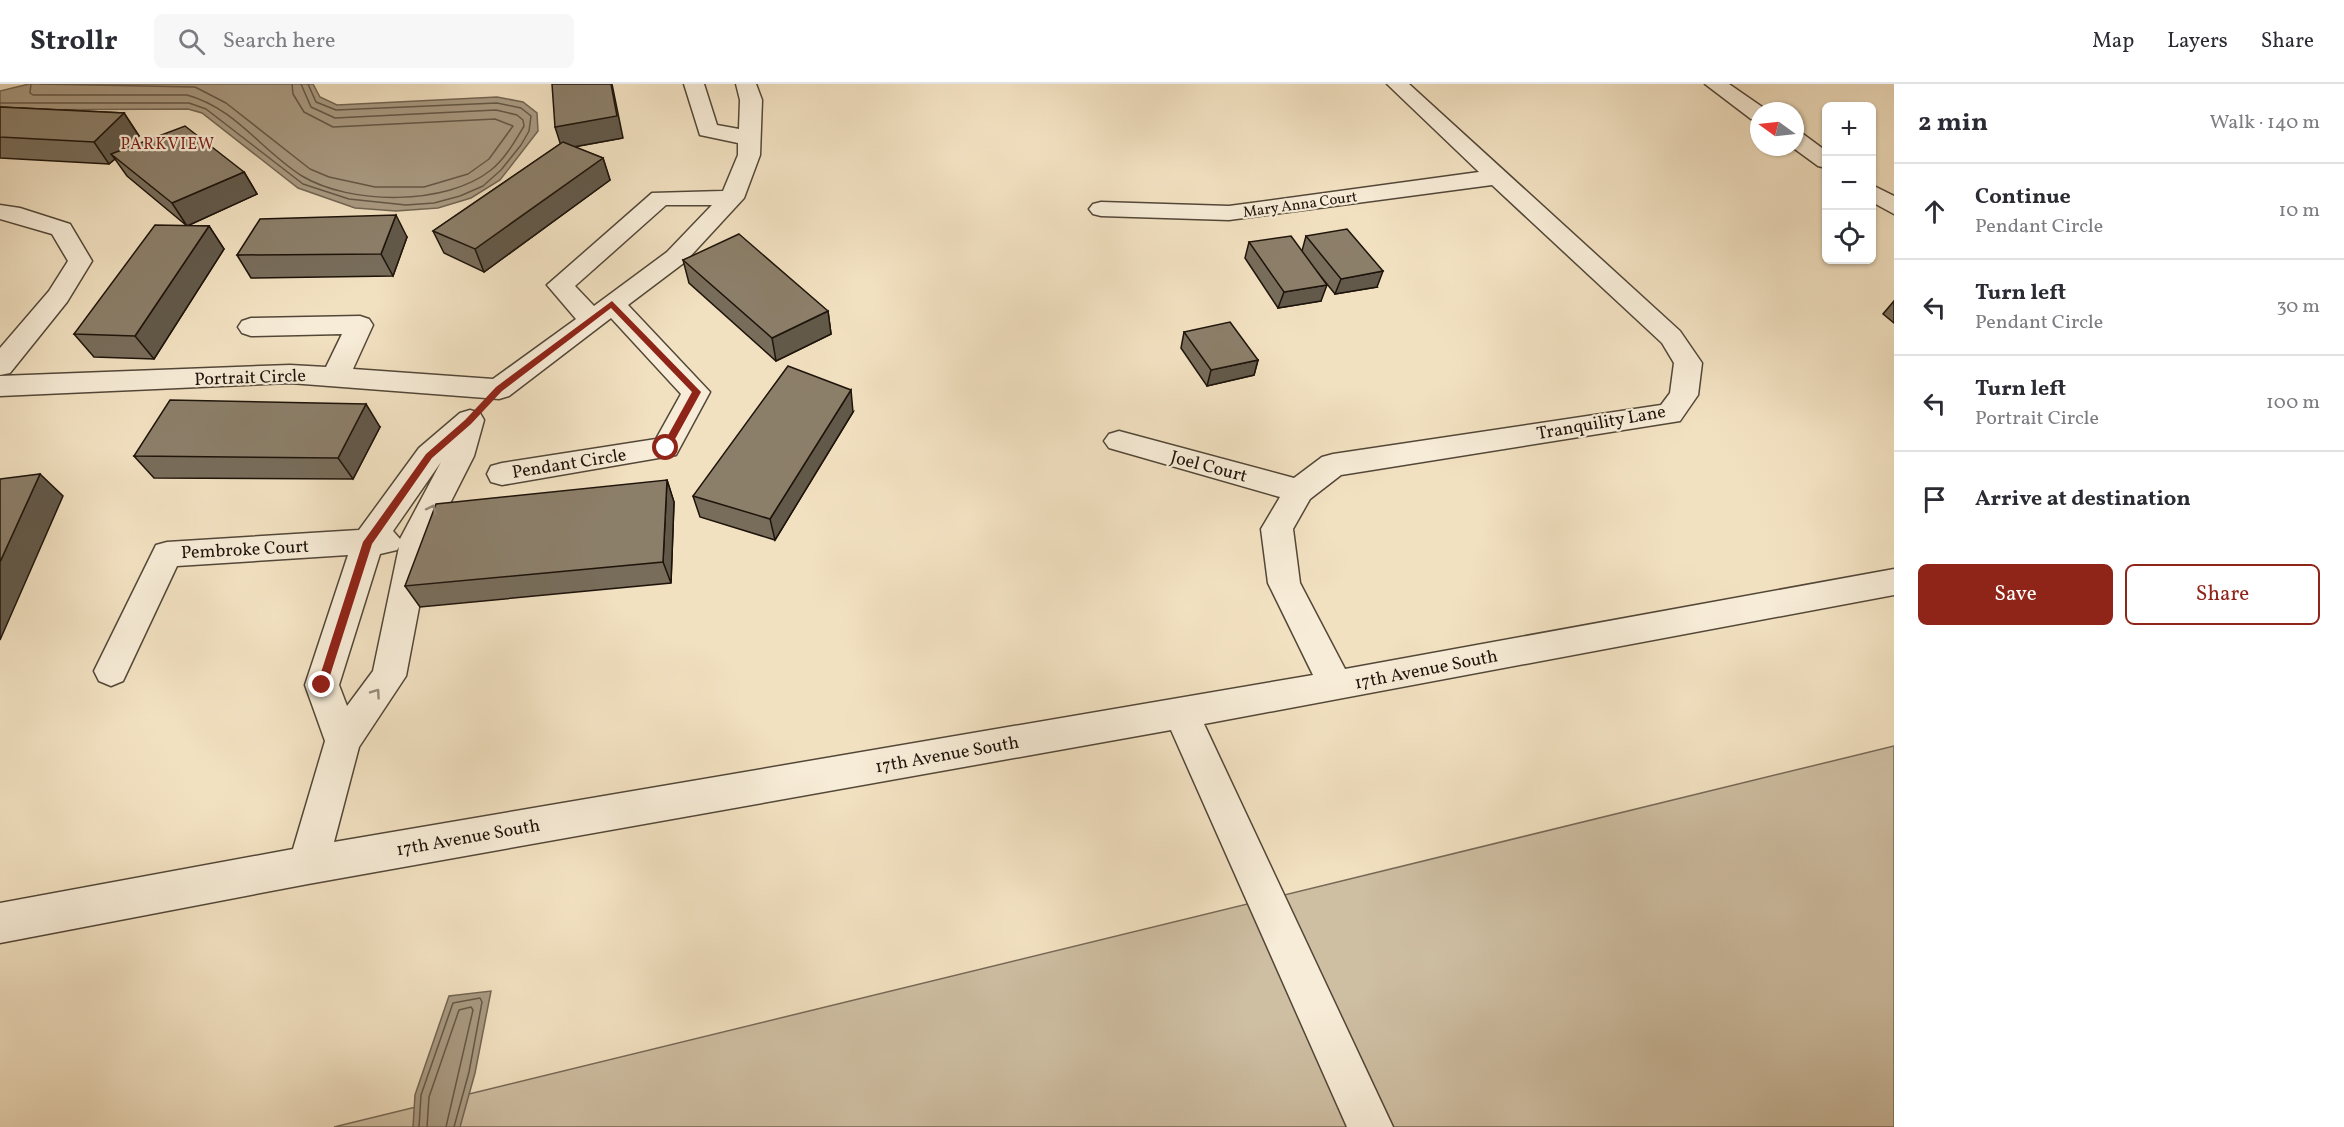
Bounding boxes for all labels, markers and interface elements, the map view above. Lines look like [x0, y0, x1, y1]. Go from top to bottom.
search box [154, 14, 574, 68]
text: Strollr [30, 22, 118, 61]
icon: search [175, 25, 208, 58]
text: Search here [223, 26, 335, 57]
text: Map [2092, 27, 2134, 56]
text: Layers [2167, 27, 2228, 56]
text: Share [2261, 27, 2314, 56]
north arrow [1750, 102, 1804, 156]
map controls [1822, 102, 1876, 264]
button: + [1822, 102, 1876, 156]
text: 2 min [1918, 105, 1988, 141]
text: Walk · 140 m [2210, 109, 2320, 137]
district label: PARKVIEW [120, 134, 216, 156]
button: − [1822, 156, 1876, 210]
text: Continue [1975, 182, 2071, 213]
street label: Mary Anna Court [1242, 187, 1359, 224]
icon: ahead [1918, 195, 1951, 228]
text: 10 m [2279, 197, 2320, 225]
button: locate [1822, 210, 1876, 264]
text: Pendant Circle [1975, 213, 2103, 241]
text: Turn left [1975, 278, 2066, 309]
icon: left [1918, 291, 1951, 324]
text: 30 m [2276, 293, 2320, 321]
text: Pendant Circle [1975, 309, 2103, 337]
street label: Portrait Circle [194, 364, 306, 393]
text: Turn left [1975, 374, 2066, 405]
icon: left [1918, 387, 1951, 420]
text: 100 m [2266, 389, 2320, 417]
street label: Tranquility Lane [1535, 400, 1668, 447]
text: Portrait Circle [1975, 405, 2099, 433]
route start [652, 434, 678, 460]
street label: Pendant Circle [510, 443, 628, 486]
street label: Joel Court [1168, 445, 1250, 490]
icon: arrive [1918, 483, 1951, 516]
text: Arrive at destination [1975, 484, 2191, 515]
one-way arrow [425, 505, 436, 515]
street label: Pembroke Court [180, 535, 310, 566]
button: Save [1918, 564, 2113, 625]
button: Share [2125, 564, 2320, 625]
street label: 17th Avenue South [1352, 644, 1500, 697]
route end [308, 671, 334, 697]
one-way arrow [369, 689, 380, 700]
street label: 17th Avenue South [873, 730, 1021, 780]
street label: 17th Avenue South [394, 813, 542, 863]

